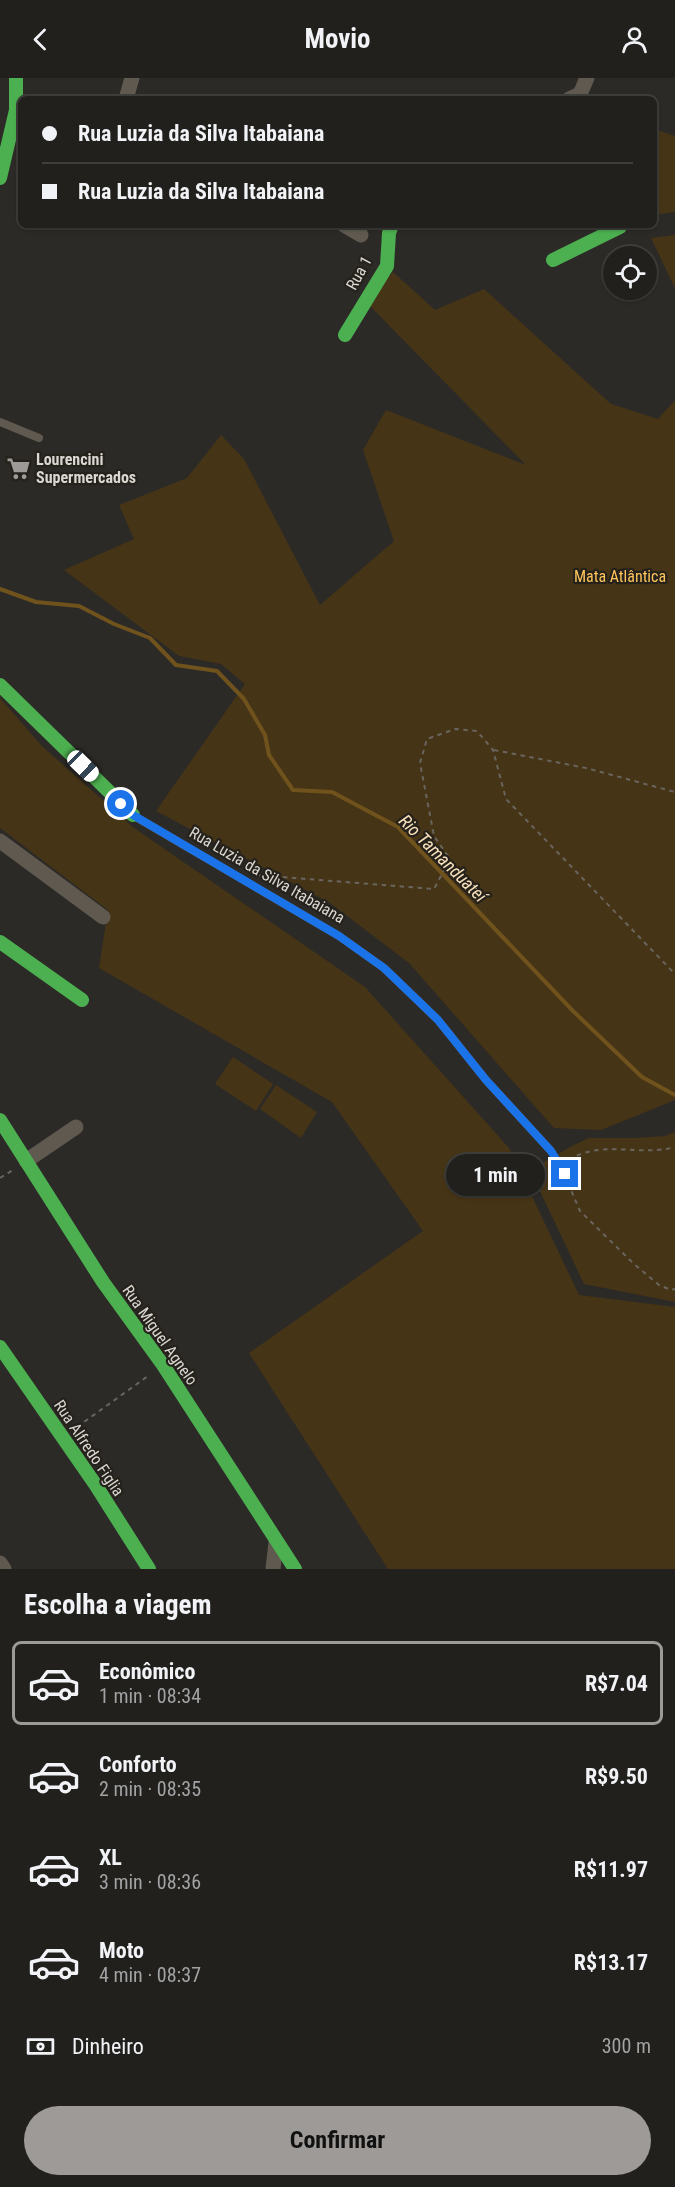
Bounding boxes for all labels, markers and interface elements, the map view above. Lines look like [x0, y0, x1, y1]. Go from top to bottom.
icon: back [24, 23, 57, 56]
text: Movio [304, 23, 371, 55]
icon: person [618, 23, 651, 56]
text: Rua Luzia da Silva Itabaiana [78, 121, 324, 146]
text: Rua Luzia da Silva Itabaiana [78, 179, 324, 204]
map controls [603, 246, 657, 300]
button: locate [603, 246, 657, 300]
street label: Rua 1 [342, 253, 376, 293]
place label: Lourencini Supermercados [36, 450, 136, 487]
supermarket icon: Lourencini Supermercados [5, 455, 31, 481]
park label: Mata Atlântica [574, 567, 666, 586]
car [64, 747, 102, 785]
route start [107, 790, 134, 817]
water label: Rio Tamanduateí [395, 810, 493, 908]
street label: Rua Luzia da Silva Itabaiana [186, 823, 348, 927]
callout: 1 min [445, 1153, 544, 1195]
route end [551, 1160, 578, 1187]
text: 1 min [473, 1163, 518, 1187]
street label: Rua Miguel Agnelo [118, 1281, 202, 1389]
street label: Rua Alfredo Figlia [50, 1396, 128, 1500]
text: Escolha a viagem [24, 1589, 212, 1621]
icon: car [27, 1656, 81, 1710]
text: Econômico [99, 1659, 195, 1684]
text: R$7.04 [585, 1671, 648, 1696]
text: 1 min · 08:34 [99, 1684, 201, 1708]
icon: car [27, 1749, 81, 1803]
text: Conforto [99, 1752, 177, 1777]
text: R$9.50 [585, 1764, 648, 1789]
text: 2 min · 08:35 [99, 1777, 201, 1801]
icon: car [27, 1842, 81, 1896]
text: XL [99, 1845, 122, 1870]
text: R$11.97 [574, 1857, 648, 1882]
text: 3 min · 08:36 [99, 1870, 201, 1894]
icon: car [27, 1935, 81, 1989]
text: Moto [99, 1938, 144, 1963]
text: R$13.17 [574, 1950, 648, 1975]
text: 4 min · 08:37 [99, 1963, 201, 1987]
icon: cash [24, 2030, 57, 2063]
text: Dinheiro [72, 2034, 144, 2059]
text: 300 m [602, 2034, 651, 2058]
button: Confirmar [24, 2106, 651, 2175]

